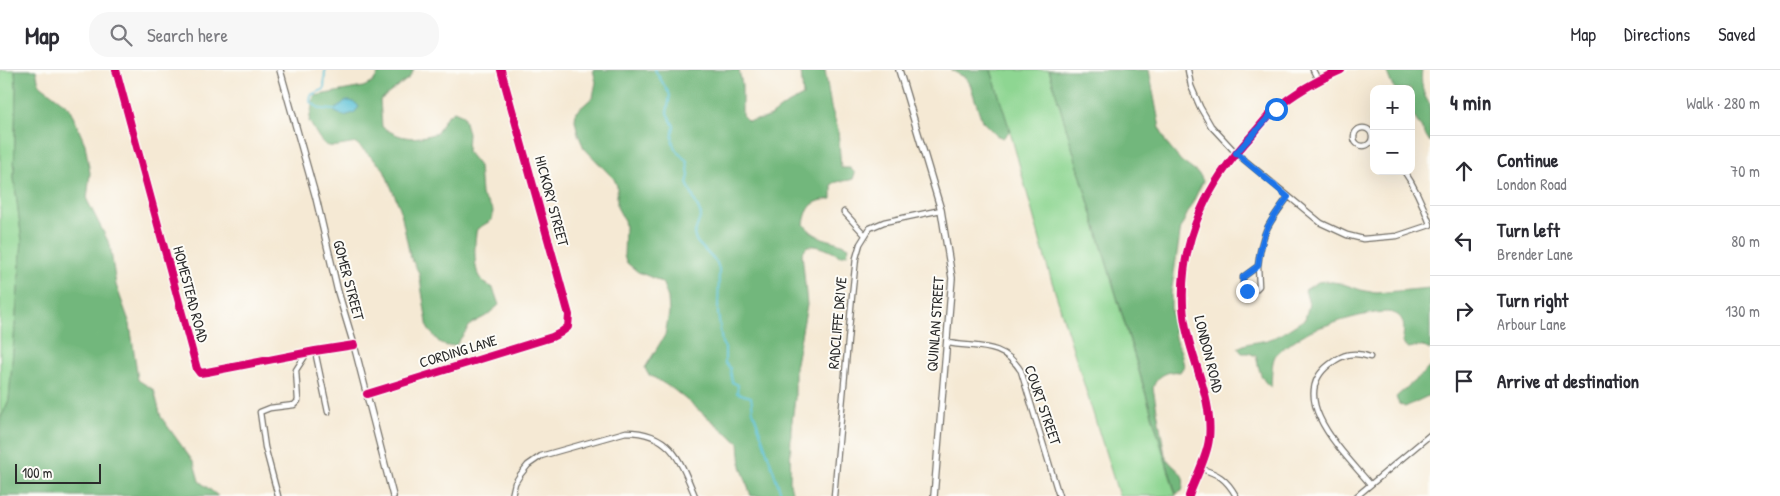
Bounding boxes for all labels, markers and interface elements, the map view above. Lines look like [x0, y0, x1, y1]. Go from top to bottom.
search box [89, 12, 439, 57]
text: Map [25, 19, 59, 51]
icon: search [107, 21, 135, 49]
text: Search here [147, 22, 228, 48]
text: Map [1571, 22, 1596, 47]
text: Directions [1624, 22, 1690, 47]
text: Saved [1718, 22, 1755, 47]
map controls [1370, 85, 1415, 175]
button: + [1370, 85, 1415, 130]
text: 4 min [1450, 88, 1491, 117]
text: Walk · 280 m [1686, 92, 1760, 114]
route start [1265, 98, 1288, 121]
button: − [1370, 130, 1415, 175]
text: Continue [1497, 147, 1558, 173]
street label: HICKORY STREET [530, 153, 574, 249]
icon: ahead [1450, 157, 1478, 185]
text: 70 m [1730, 160, 1760, 182]
text: London Road [1497, 173, 1566, 195]
text: Turn left [1497, 217, 1560, 243]
icon: left [1450, 227, 1478, 255]
text: 80 m [1731, 230, 1760, 252]
street label: GOMER STREET [328, 238, 370, 323]
street label: HOMESTEAD ROAD [168, 243, 214, 345]
text: Brender Lane [1497, 243, 1573, 265]
street label: QUINLAN STREET [921, 275, 949, 372]
street label: RADCLIFFE DRIVE [823, 276, 852, 370]
route end [1236, 280, 1259, 303]
text: Turn right [1497, 287, 1568, 313]
icon: right [1450, 297, 1478, 325]
text: 130 m [1725, 300, 1760, 322]
street label: LONDON ROAD [1189, 313, 1229, 395]
text: Arbour Lane [1497, 313, 1566, 335]
street label: CORDING LANE [417, 329, 500, 373]
street label: COURT STREET [1020, 362, 1067, 449]
icon: arrive [1450, 367, 1478, 395]
text: Arrive at destination [1497, 368, 1639, 394]
scale bar [15, 461, 101, 484]
text: 100 m [22, 463, 52, 482]

